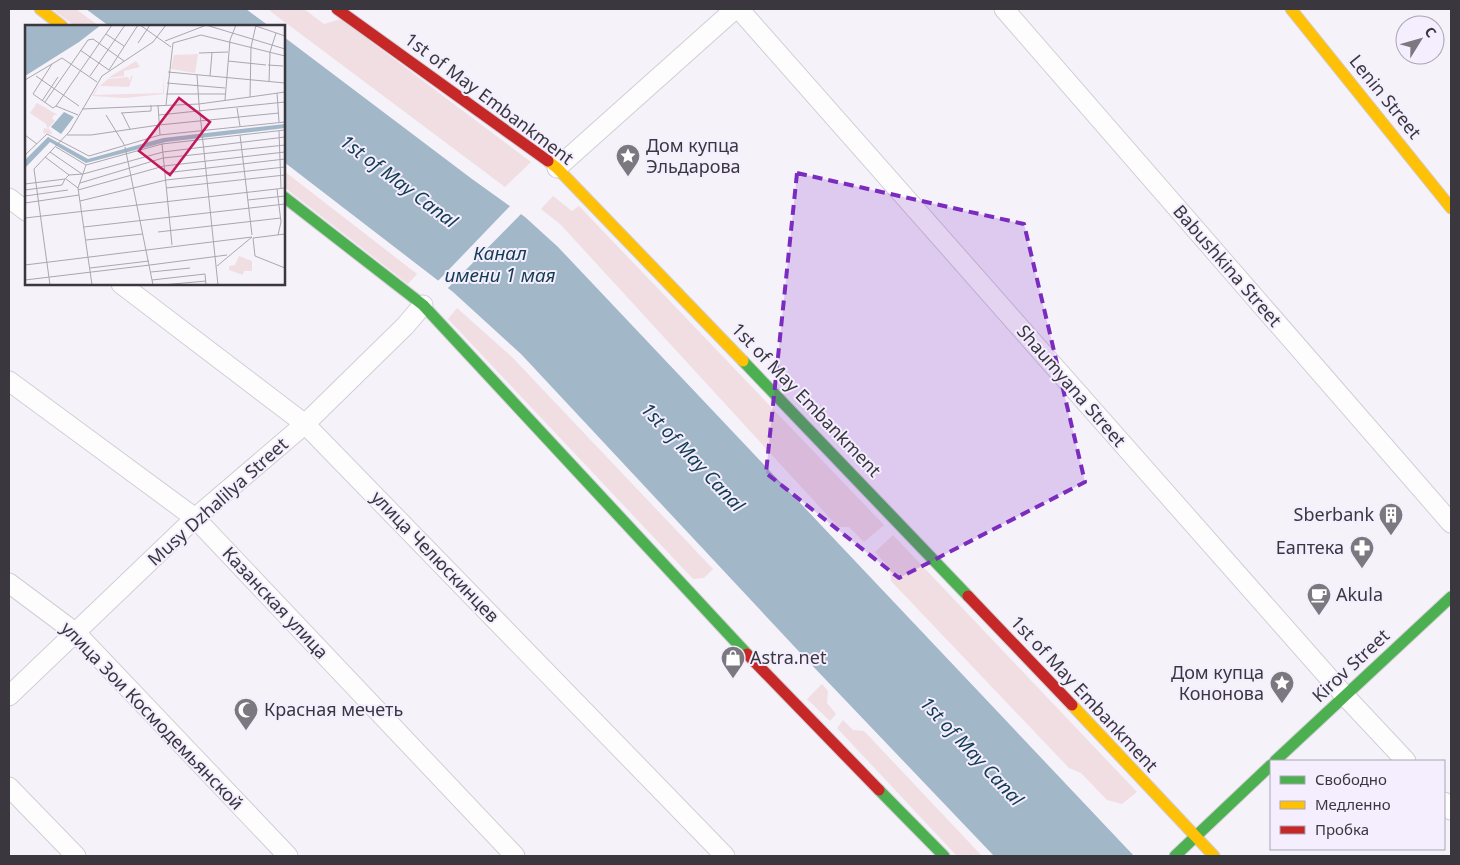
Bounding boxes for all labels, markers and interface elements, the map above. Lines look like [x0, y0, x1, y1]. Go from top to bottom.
north arrow [1395, 15, 1445, 65]
text: С [1420, 23, 1441, 41]
inset map [25, 25, 285, 285]
street label: 1st of May Embankment [400, 27, 579, 170]
street label: Lenin Street [1345, 49, 1427, 144]
water label: 1st of May Canal [335, 128, 464, 234]
place label: Дом купца Эльдарова [646, 133, 741, 178]
place icon: Дом купца Эльдарова [615, 143, 641, 177]
street label: Babushkina Street [1168, 199, 1288, 332]
water label: Канал имени 1 мая [445, 240, 556, 288]
street label: 1st of May Embankment [727, 317, 887, 482]
street label: Shaumyana Street [1012, 319, 1132, 452]
water label: 1st of May Canal [635, 397, 751, 518]
street label: Musy Dzhalilya Street [142, 431, 293, 571]
street label: улица Челюскинцев [367, 485, 505, 627]
place label: Sberbank [1294, 502, 1374, 526]
building icon: Sberbank [1378, 502, 1404, 536]
place label: Еаптека [1276, 535, 1344, 559]
pharmacy icon: Еаптека [1349, 535, 1375, 569]
street label: Казанская улица [217, 541, 334, 664]
cafe icon: Akula [1306, 582, 1332, 616]
place label: Akula [1336, 582, 1383, 606]
street label: 1st of May Embankment [1006, 610, 1164, 777]
street label: улица Зои Космодемьянской [56, 616, 249, 815]
street label: Kirov Street [1306, 623, 1395, 707]
shop icon: Astra.net [720, 645, 746, 679]
place label: Astra.net [750, 645, 827, 669]
place label: Дом купца Кононова [1171, 660, 1264, 705]
place icon: Дом купца Кононова [1269, 670, 1295, 704]
water label: 1st of May Canal [914, 691, 1030, 812]
mosque icon: Красная мечеть [233, 697, 259, 731]
place label: Красная мечеть [264, 697, 403, 721]
legend [1270, 760, 1445, 850]
text: Свободно [1315, 769, 1387, 789]
text: Медленно [1315, 794, 1391, 814]
text: Пробка [1315, 819, 1369, 839]

